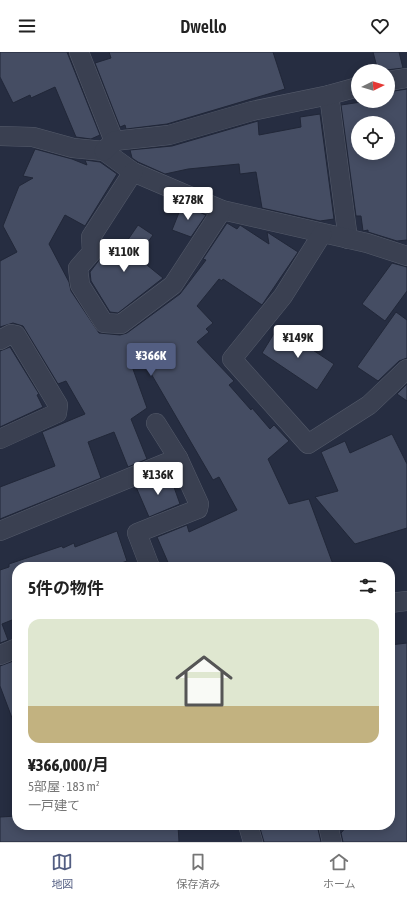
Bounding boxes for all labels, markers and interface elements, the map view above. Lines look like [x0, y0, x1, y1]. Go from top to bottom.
icon: menu [16, 15, 38, 37]
icon: heart [369, 15, 391, 37]
text: Dwello [180, 16, 227, 37]
north arrow [351, 64, 395, 108]
map controls [351, 64, 395, 160]
button: locate [351, 116, 395, 160]
pin: ¥278K [160, 187, 216, 221]
text: ¥278K [173, 192, 203, 207]
pin: ¥110K [96, 239, 152, 273]
text: ¥110K [109, 244, 139, 259]
pin: ¥149K [270, 325, 326, 359]
text: ¥149K [283, 330, 313, 345]
pin: ¥366K [123, 343, 179, 377]
text: ¥366K [136, 348, 166, 363]
pin: ¥136K [130, 462, 186, 496]
text: ¥136K [143, 467, 173, 482]
icon: filters [357, 575, 379, 597]
text: 5件の物件 [28, 578, 104, 598]
icon: home [168, 645, 240, 717]
text: ¥366,000/月 [28, 755, 109, 775]
text: 5部屋 · 183 m² [28, 779, 100, 794]
text: 一戸建て [28, 798, 80, 813]
tab: 地図 [51, 851, 73, 891]
tab: 保存済み [176, 851, 220, 891]
tab: ホーム [323, 851, 356, 891]

